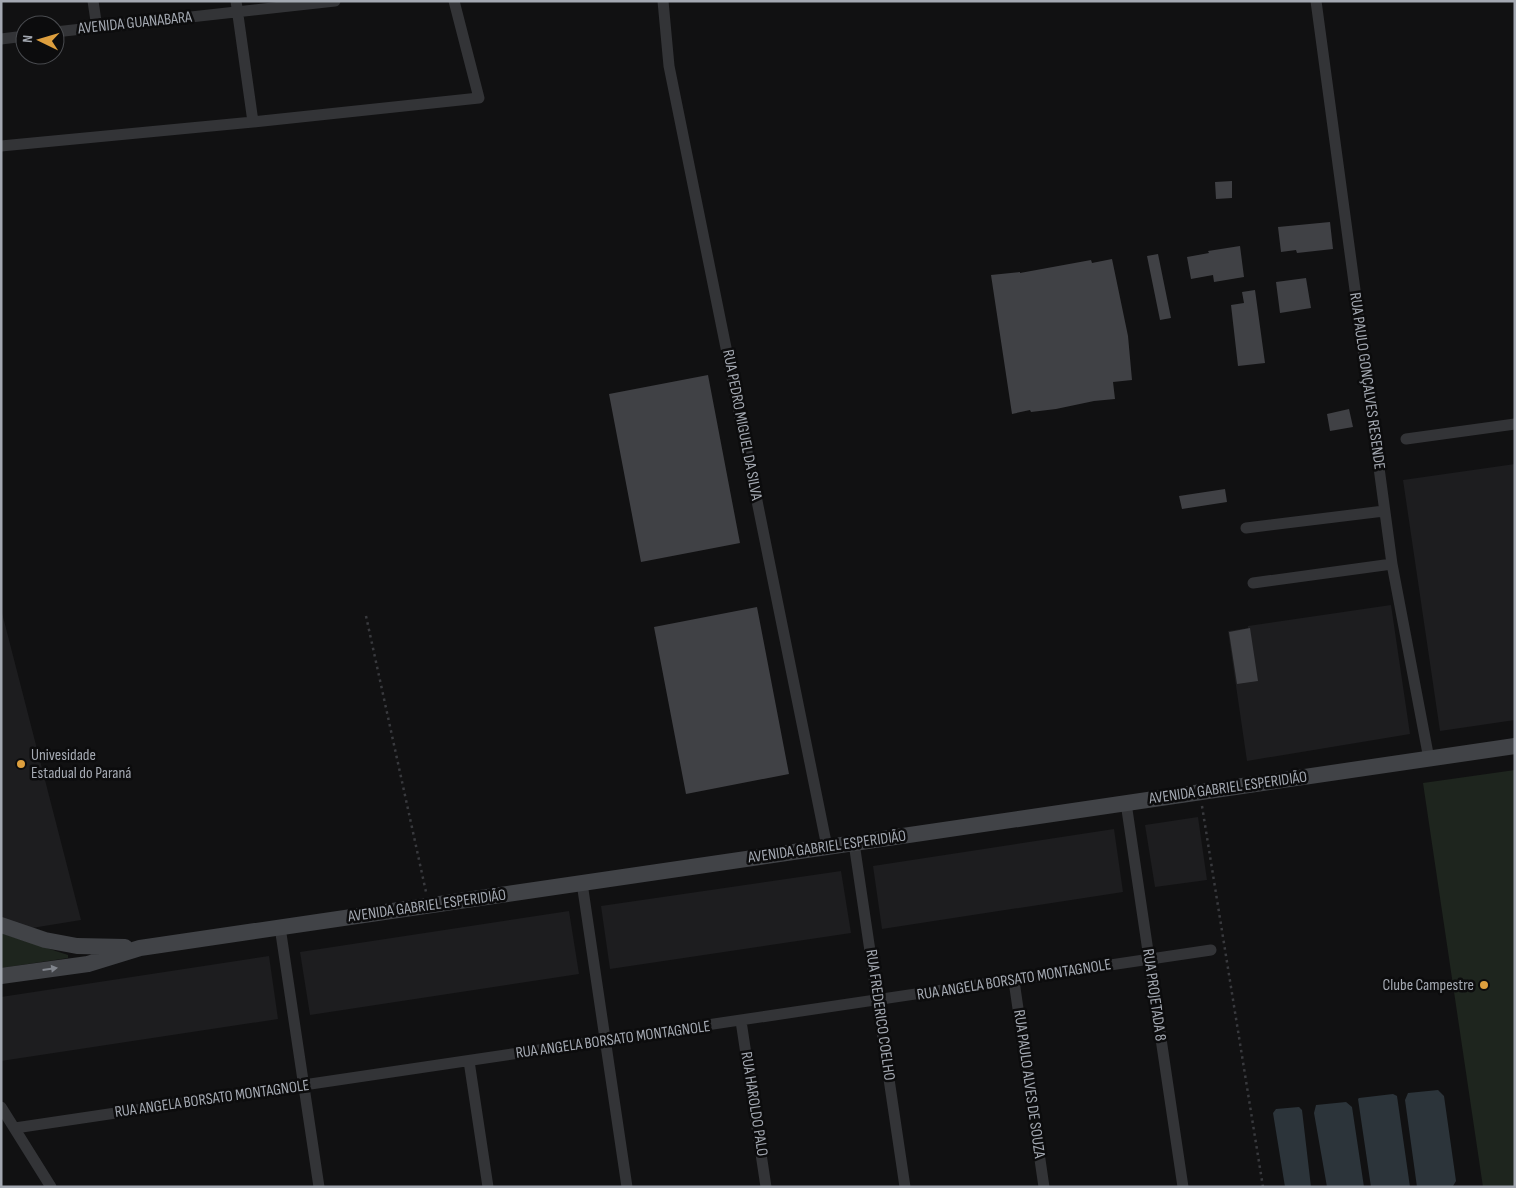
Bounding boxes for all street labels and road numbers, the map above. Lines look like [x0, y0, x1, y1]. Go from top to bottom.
street label: AVENIDA GUANABARA [76, 8, 193, 39]
street label: RUA PAULO GONÇALVES RESENDE [1345, 291, 1389, 471]
street label: RUA PEDRO MIGUEL DA SILVA [718, 348, 766, 502]
street label: AVENIDA GABRIEL ESPERIDIÃO [1147, 767, 1308, 809]
street label: AVENIDA GABRIEL ESPERIDIÃO [746, 826, 907, 868]
street label: AVENIDA GABRIEL ESPERIDIÃO [346, 885, 507, 927]
street label: RUA FREDERICO COELHO [861, 948, 899, 1082]
street label: RUA PROJETADA 8 [1138, 948, 1170, 1042]
street label: RUA ANGELA BORSATO MONTAGNOLE [916, 955, 1112, 1005]
street label: RUA PAULO ALVES DE SOUZA [1009, 1008, 1049, 1160]
street label: RUA ANGELA BORSATO MONTAGNOLE [514, 1017, 712, 1063]
street label: RUA HAROLDO PALO [736, 1050, 772, 1158]
street label: RUA ANGELA BORSATO MONTAGNOLE [113, 1076, 311, 1122]

